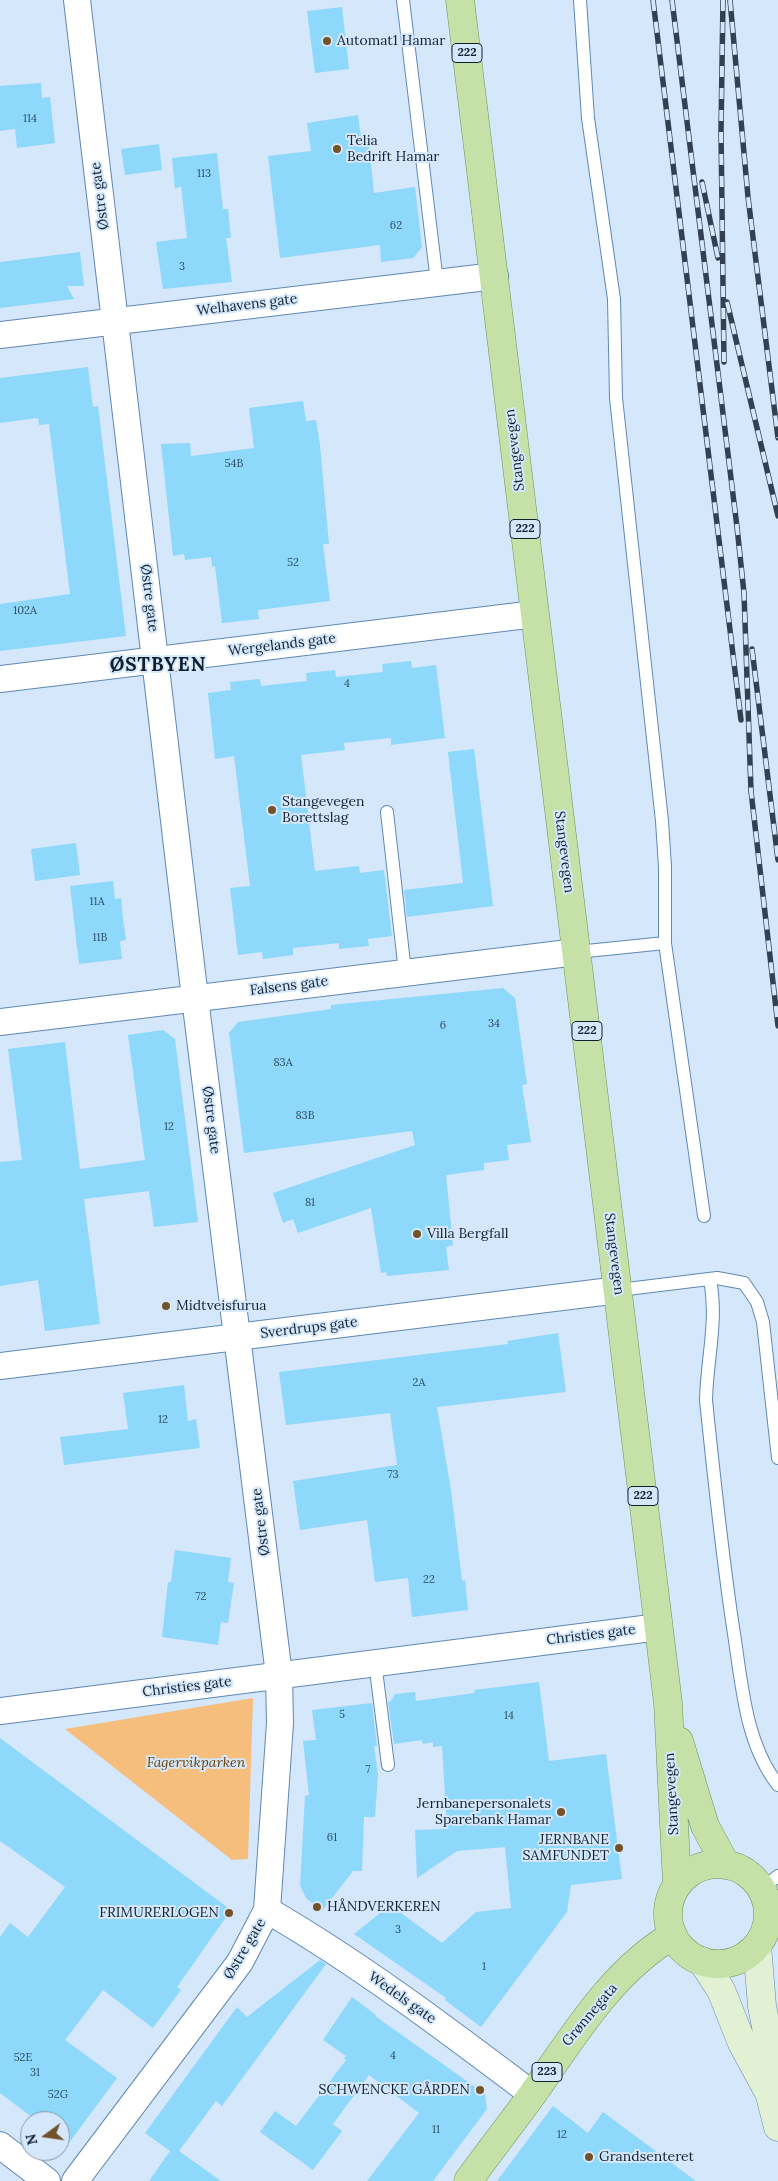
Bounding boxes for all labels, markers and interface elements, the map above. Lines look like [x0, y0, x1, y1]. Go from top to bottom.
place label: Automat1 Hamar [337, 33, 445, 49]
marker: Automat1 Hamar [321, 35, 333, 47]
road number: 222 [452, 44, 482, 62]
house number: 114 [23, 112, 37, 126]
place label: Telia Bedrift Hamar [347, 133, 439, 166]
marker: Telia Bedrift Hamar [331, 143, 343, 155]
street label: Østre gate [88, 161, 112, 231]
house number: 113 [197, 167, 211, 181]
house number: 62 [390, 219, 402, 233]
house number: 3 [179, 260, 185, 274]
street label: Welhavens gate [196, 290, 298, 320]
street label: Stangevegen [502, 408, 528, 492]
house number: 54B [225, 457, 243, 471]
road number: 222 [510, 520, 540, 538]
house number: 52 [287, 556, 299, 570]
street label: Østre gate [137, 563, 161, 633]
house number: 102A [13, 604, 37, 618]
street label: Wergelands gate [227, 630, 337, 660]
district label: ØSTBYEN [109, 655, 207, 677]
house number: 4 [344, 677, 350, 691]
place label: Stangevegen Borettslag [282, 794, 365, 826]
marker: Stangevegen Borettslag [266, 804, 278, 816]
street label: Stangevegen [551, 810, 577, 894]
house number: 11A [89, 895, 105, 909]
house number: 11B [93, 931, 107, 945]
street label: Falsens gate [249, 973, 329, 999]
house number: 34 [488, 1017, 500, 1031]
house number: 6 [440, 1019, 446, 1033]
road number: 222 [572, 1021, 602, 1040]
house number: 83A [273, 1056, 293, 1070]
street label: Østre gate [199, 1085, 223, 1155]
house number: 83B [295, 1109, 315, 1123]
house number: 12 [164, 1120, 174, 1134]
house number: 81 [305, 1196, 315, 1210]
street label: Stangevegen [601, 1212, 627, 1296]
place label: Villa Bergfall [427, 1226, 509, 1242]
marker: Villa Bergfall [411, 1228, 423, 1240]
place label: Midtveisfurua [176, 1298, 266, 1314]
marker: Midtveisfurua [160, 1300, 172, 1312]
street label: Sverdrups gate [260, 1314, 358, 1342]
house number: 2A [413, 1376, 425, 1390]
house number: 12 [158, 1413, 168, 1427]
house number: 73 [387, 1468, 399, 1482]
road number: 222 [628, 1486, 658, 1505]
street label: Østre gate [249, 1487, 273, 1557]
house number: 22 [423, 1573, 435, 1587]
house number: 72 [196, 1590, 206, 1604]
street label: Christies gate [545, 1621, 637, 1649]
street label: Christies gate [141, 1673, 233, 1701]
house number: 5 [339, 1708, 345, 1722]
house number: 14 [504, 1709, 514, 1723]
street label: Stangevegen [661, 1752, 683, 1836]
park label: Fagervikparken [147, 1755, 245, 1771]
house number: 7 [365, 1763, 371, 1777]
place label: Jernbanepersonalets Sparebank Hamar [417, 1796, 551, 1828]
marker: Jernbanepersonalets Sparebank Hamar [555, 1806, 567, 1818]
house number: 61 [327, 1831, 337, 1845]
place label: JERNBANE SAMFUNDET [523, 1832, 609, 1864]
marker: JERNBANE SAMFUNDET [613, 1842, 625, 1854]
place label: HÅNDVERKEREN [327, 1899, 441, 1915]
marker: HÅNDVERKEREN [311, 1901, 323, 1913]
place label: FRIMURERLOGEN [99, 1905, 219, 1921]
marker: FRIMURERLOGEN [223, 1907, 235, 1919]
street label: Østre gate [220, 1915, 270, 1983]
house number: 3 [395, 1923, 401, 1937]
house number: 1 [482, 1960, 486, 1974]
street label: Wedels gate [365, 1969, 439, 2027]
street label: Grønnegata [559, 1980, 621, 2050]
house number: 4 [390, 2049, 396, 2063]
house number: 52E [14, 2051, 32, 2065]
road number: 223 [532, 2062, 562, 2082]
house number: 31 [30, 2066, 40, 2080]
place label: SCHWENCKE GÅRDEN [319, 2082, 470, 2098]
marker: SCHWENCKE GÅRDEN [474, 2084, 486, 2096]
house number: 52G [48, 2088, 68, 2102]
north arrow [20, 2111, 70, 2161]
house number: 11 [432, 2123, 440, 2137]
house number: 12 [557, 2128, 567, 2142]
text: N [21, 2132, 41, 2147]
place label: Grandsenteret [599, 2149, 694, 2165]
marker: Grandsenteret [583, 2151, 595, 2163]

